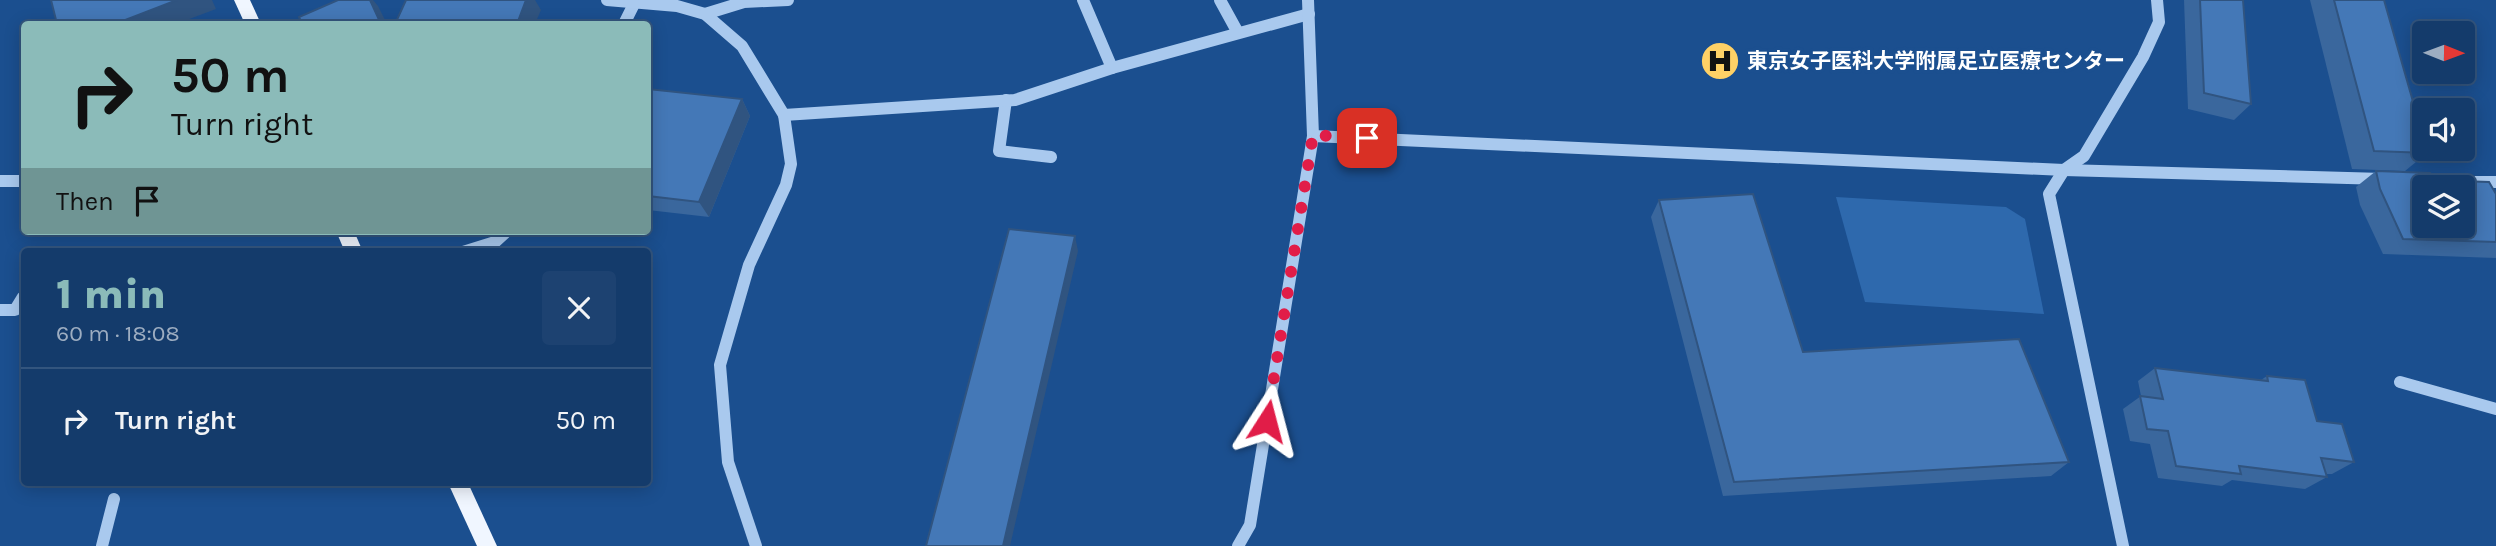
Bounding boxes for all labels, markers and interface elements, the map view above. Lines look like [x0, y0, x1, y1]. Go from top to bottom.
north arrow [2412, 21, 2474, 84]
map controls [2412, 21, 2475, 238]
hospital icon: 東京女子医科大学附属足立医療センター [1699, 40, 1741, 82]
text: 50 m [171, 47, 289, 104]
icon: right [56, 49, 147, 140]
place label: 東京女子医科大学附属足立医療センター [1747, 49, 2125, 73]
button: sound [2412, 98, 2475, 161]
text: Turn right [171, 106, 313, 143]
pin [1337, 108, 1397, 168]
icon: arrive [1348, 119, 1386, 157]
button: layers [2412, 175, 2475, 238]
icon: arrive [128, 182, 166, 220]
text: Then [56, 186, 114, 217]
text: 1 min [56, 269, 166, 319]
button: close [542, 271, 616, 345]
text: 60 m · 18:08 [56, 320, 180, 347]
position arrow [1230, 384, 1304, 458]
icon: right [56, 402, 94, 440]
text: Turn right [115, 405, 236, 436]
text: 50 m [555, 405, 616, 436]

